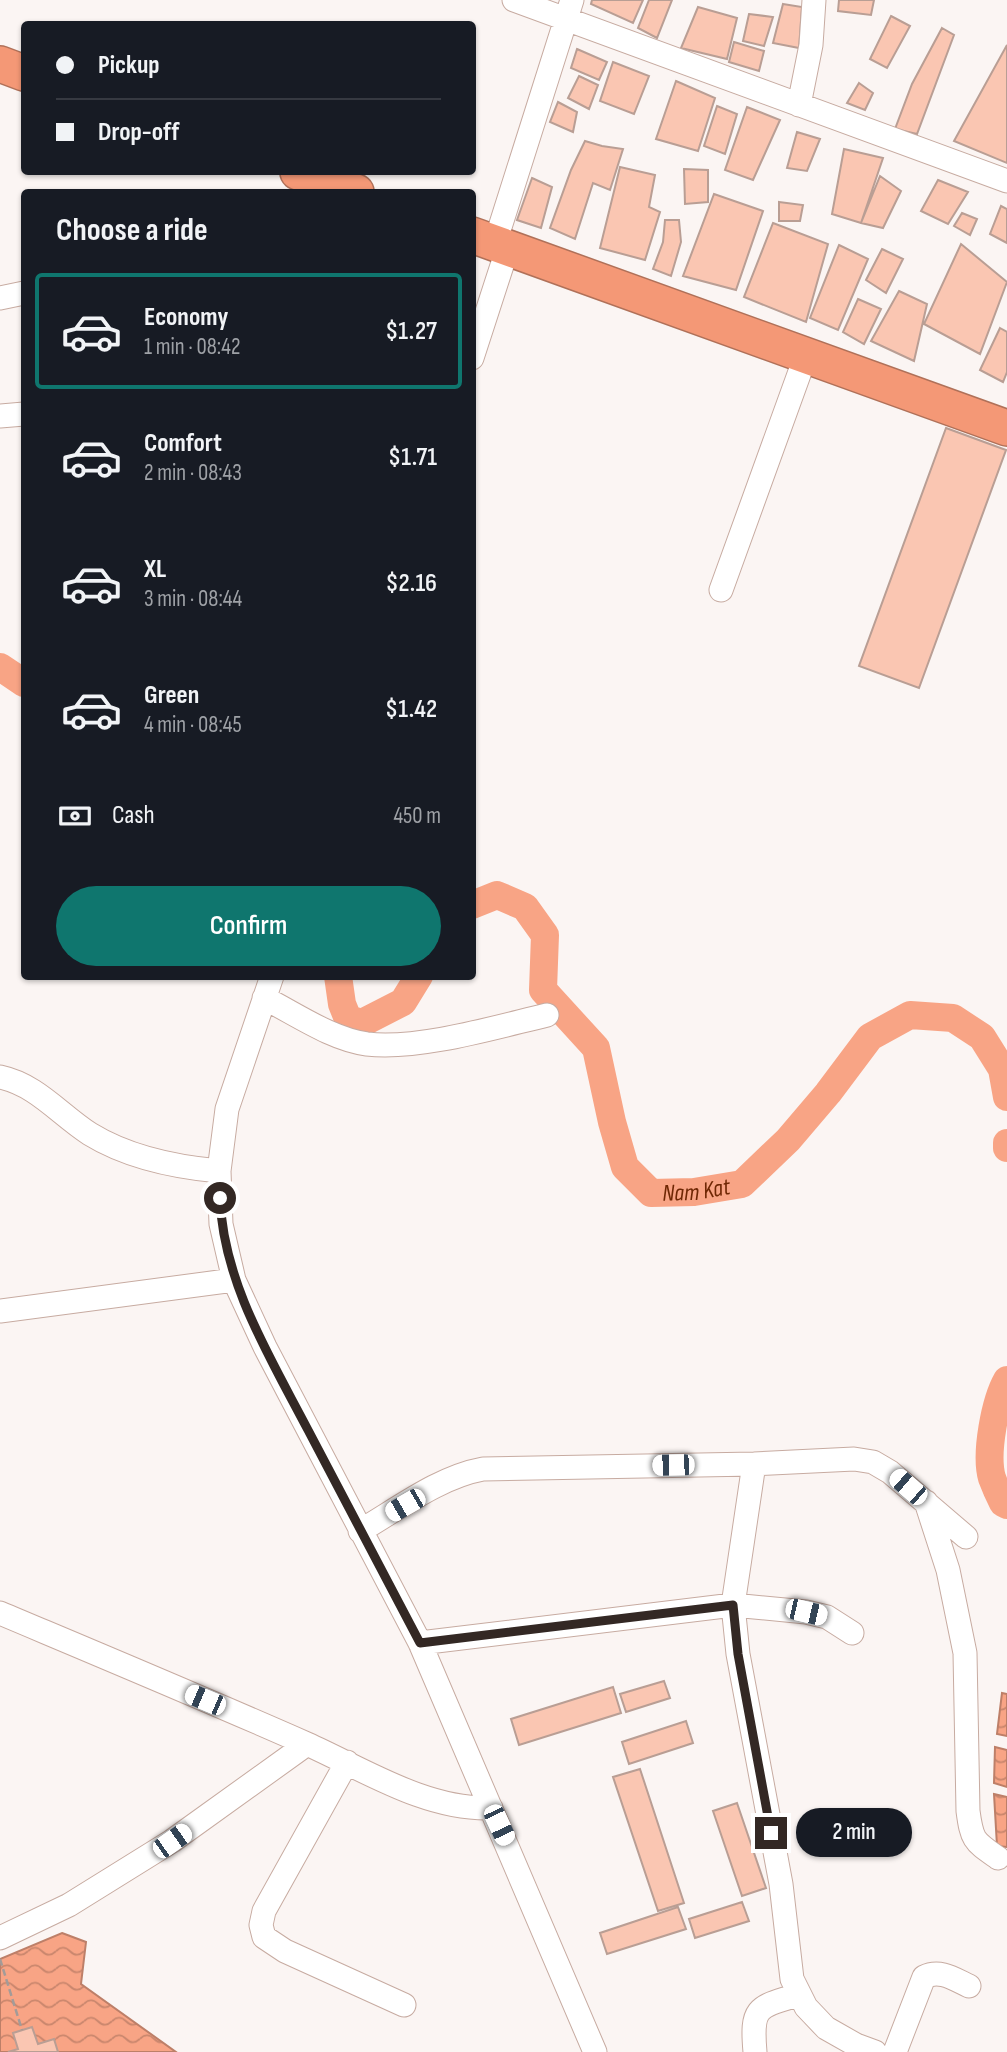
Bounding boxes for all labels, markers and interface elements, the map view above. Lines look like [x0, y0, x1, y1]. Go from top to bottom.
text: Pickup [98, 50, 160, 81]
text: Drop-off [98, 117, 179, 148]
text: Choose a ride [56, 211, 208, 250]
icon: car [60, 300, 123, 363]
text: Economy [144, 302, 228, 333]
text: $1.27 [385, 316, 437, 347]
text: 1 min · 08:42 [144, 333, 240, 361]
icon: car [60, 426, 123, 489]
text: Comfort [144, 428, 222, 459]
text: $1.71 [388, 442, 437, 473]
text: 2 min · 08:43 [144, 459, 242, 487]
icon: car [60, 552, 123, 615]
text: XL [144, 554, 166, 585]
text: $2.16 [385, 568, 437, 599]
text: 3 min · 08:44 [144, 585, 242, 613]
icon: car [60, 678, 123, 741]
text: Green [144, 680, 199, 711]
text: $1.42 [385, 694, 437, 725]
text: 4 min · 08:45 [144, 711, 242, 739]
icon: cash [56, 797, 94, 835]
text: Cash [112, 800, 155, 831]
text: 450 m [393, 802, 441, 830]
button: Confirm [56, 886, 441, 966]
water label: Nam Kat [662, 1172, 733, 1208]
route start [204, 1182, 236, 1214]
car [652, 1454, 695, 1476]
car [886, 1465, 931, 1509]
car [382, 1485, 429, 1525]
car [784, 1597, 829, 1627]
car [182, 1682, 229, 1718]
car [481, 1802, 518, 1848]
callout: 2 min [796, 1808, 911, 1857]
route end [755, 1817, 787, 1849]
text: 2 min [832, 1818, 876, 1846]
car [149, 1820, 196, 1862]

